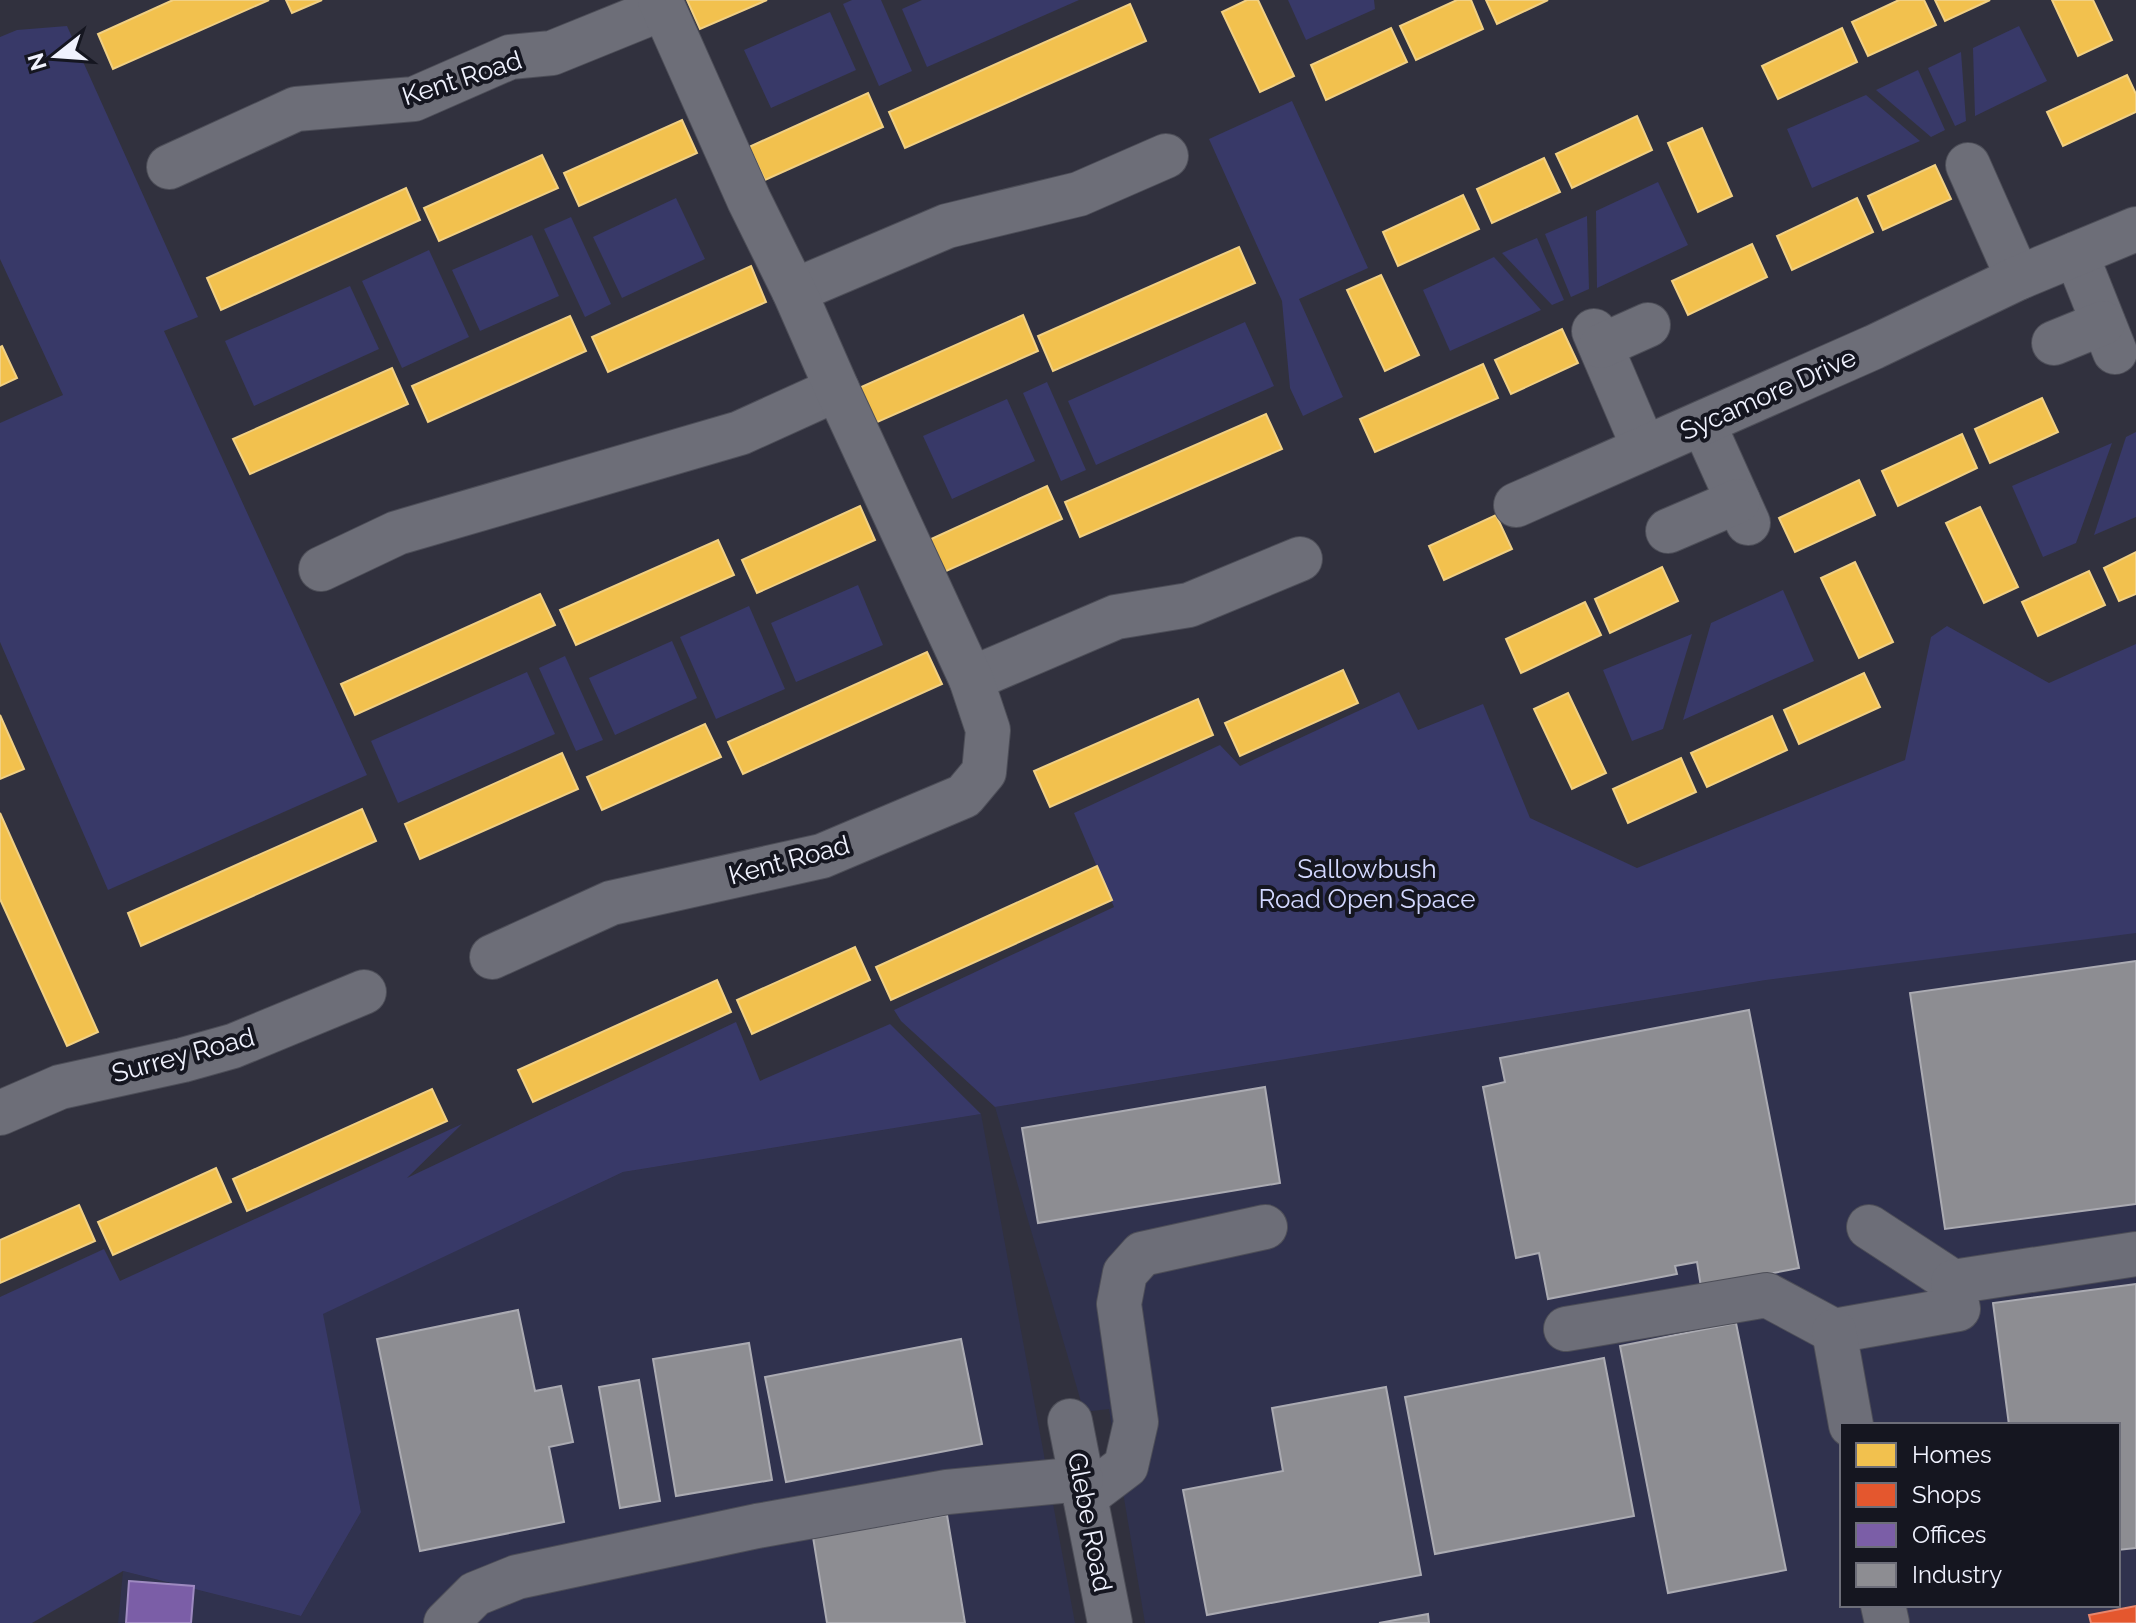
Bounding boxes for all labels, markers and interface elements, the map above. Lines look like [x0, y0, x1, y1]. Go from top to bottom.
north arrow [16, 16, 96, 96]
street label: Kent Road [398, 45, 526, 111]
text: N [22, 50, 52, 74]
street label: Sycamore Drive [1675, 342, 1861, 446]
street label: Kent Road [725, 829, 853, 891]
park label: Sallowbush Road Open Space [1259, 854, 1475, 914]
street label: Surrey Road [108, 1022, 258, 1088]
legend [1840, 1423, 2120, 1607]
text: Homes [1912, 1440, 1992, 1469]
street label: Glebe Road [1062, 1450, 1118, 1594]
text: Shops [1912, 1480, 1981, 1509]
text: Offices [1912, 1520, 1986, 1549]
text: Industry [1912, 1560, 2002, 1589]

